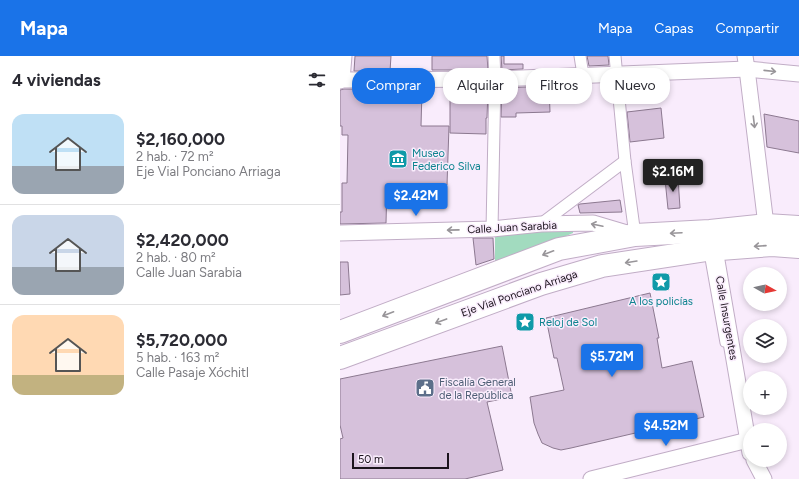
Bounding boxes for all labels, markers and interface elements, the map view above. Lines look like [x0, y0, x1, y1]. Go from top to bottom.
text: Mapa [20, 17, 68, 40]
text: Mapa [598, 20, 632, 37]
text: Capas [654, 20, 693, 37]
text: Compartir [715, 20, 779, 37]
one-way arrow [763, 67, 776, 75]
chip: Comprar [352, 68, 435, 104]
chip: Alquilar [443, 68, 518, 104]
chip: Filtros [526, 68, 592, 104]
chip: Nuevo [600, 68, 670, 104]
icon: filters [306, 69, 328, 91]
text: 4 viviendas [12, 70, 101, 90]
one-way arrow [750, 115, 757, 128]
text: $2,160,000 [136, 129, 225, 149]
icon: home [44, 130, 92, 178]
place label: Museo Federico Silva [412, 147, 481, 173]
museum icon: Museo Federico Silva [387, 148, 409, 170]
text: 2 hab. · 72 m² [136, 149, 214, 164]
pin: $2.16M [640, 159, 706, 193]
text: Eje Vial Ponciano Arriaga [136, 164, 281, 179]
text: $2.16M [652, 164, 694, 179]
pin: $2.42M [383, 183, 449, 217]
text: $2.42M [394, 188, 438, 203]
street label: Calle Juan Sarabia [467, 219, 557, 236]
one-way arrow [591, 220, 604, 228]
one-way arrow [447, 226, 460, 234]
one-way arrow [670, 229, 683, 236]
text: $2,420,000 [136, 230, 229, 250]
icon: home [44, 231, 92, 279]
one-way arrow [754, 242, 767, 249]
one-way arrow [543, 249, 555, 257]
text: 2 hab. · 80 m² [136, 250, 216, 265]
one-way arrow [625, 258, 638, 266]
text: Calle Juan Sarabia [136, 265, 242, 280]
street label: Eje Vial Ponciano Arriaga [459, 267, 579, 320]
north arrow [743, 267, 787, 311]
map controls [743, 267, 787, 467]
place icon: A los policías [650, 271, 672, 293]
street label: Calle Insurgentes [713, 275, 740, 361]
place label: A los policías [629, 295, 693, 308]
one-way arrow [382, 311, 394, 319]
place icon: Reloj de Sol [514, 311, 536, 333]
place label: Reloj de Sol [539, 316, 597, 329]
one-way arrow [435, 317, 447, 325]
button: layers [743, 319, 787, 363]
text: $5,720,000 [136, 330, 227, 350]
icon: home [44, 331, 92, 379]
pin: $5.72M [579, 344, 645, 378]
text: $5.72M [590, 349, 634, 364]
text: 5 hab. · 163 m² [136, 350, 219, 365]
text: Calle Pasaje Xóchitl [136, 365, 249, 380]
button: + [743, 371, 787, 415]
place label: Fiscalía General de la República [439, 376, 516, 402]
public building icon: Fiscalía General de la República [414, 377, 436, 399]
pin: $4.52M [633, 413, 699, 447]
text: $4.52M [644, 418, 688, 433]
button: − [743, 423, 787, 467]
scale bar [352, 451, 449, 470]
text: 50 m [358, 453, 383, 466]

